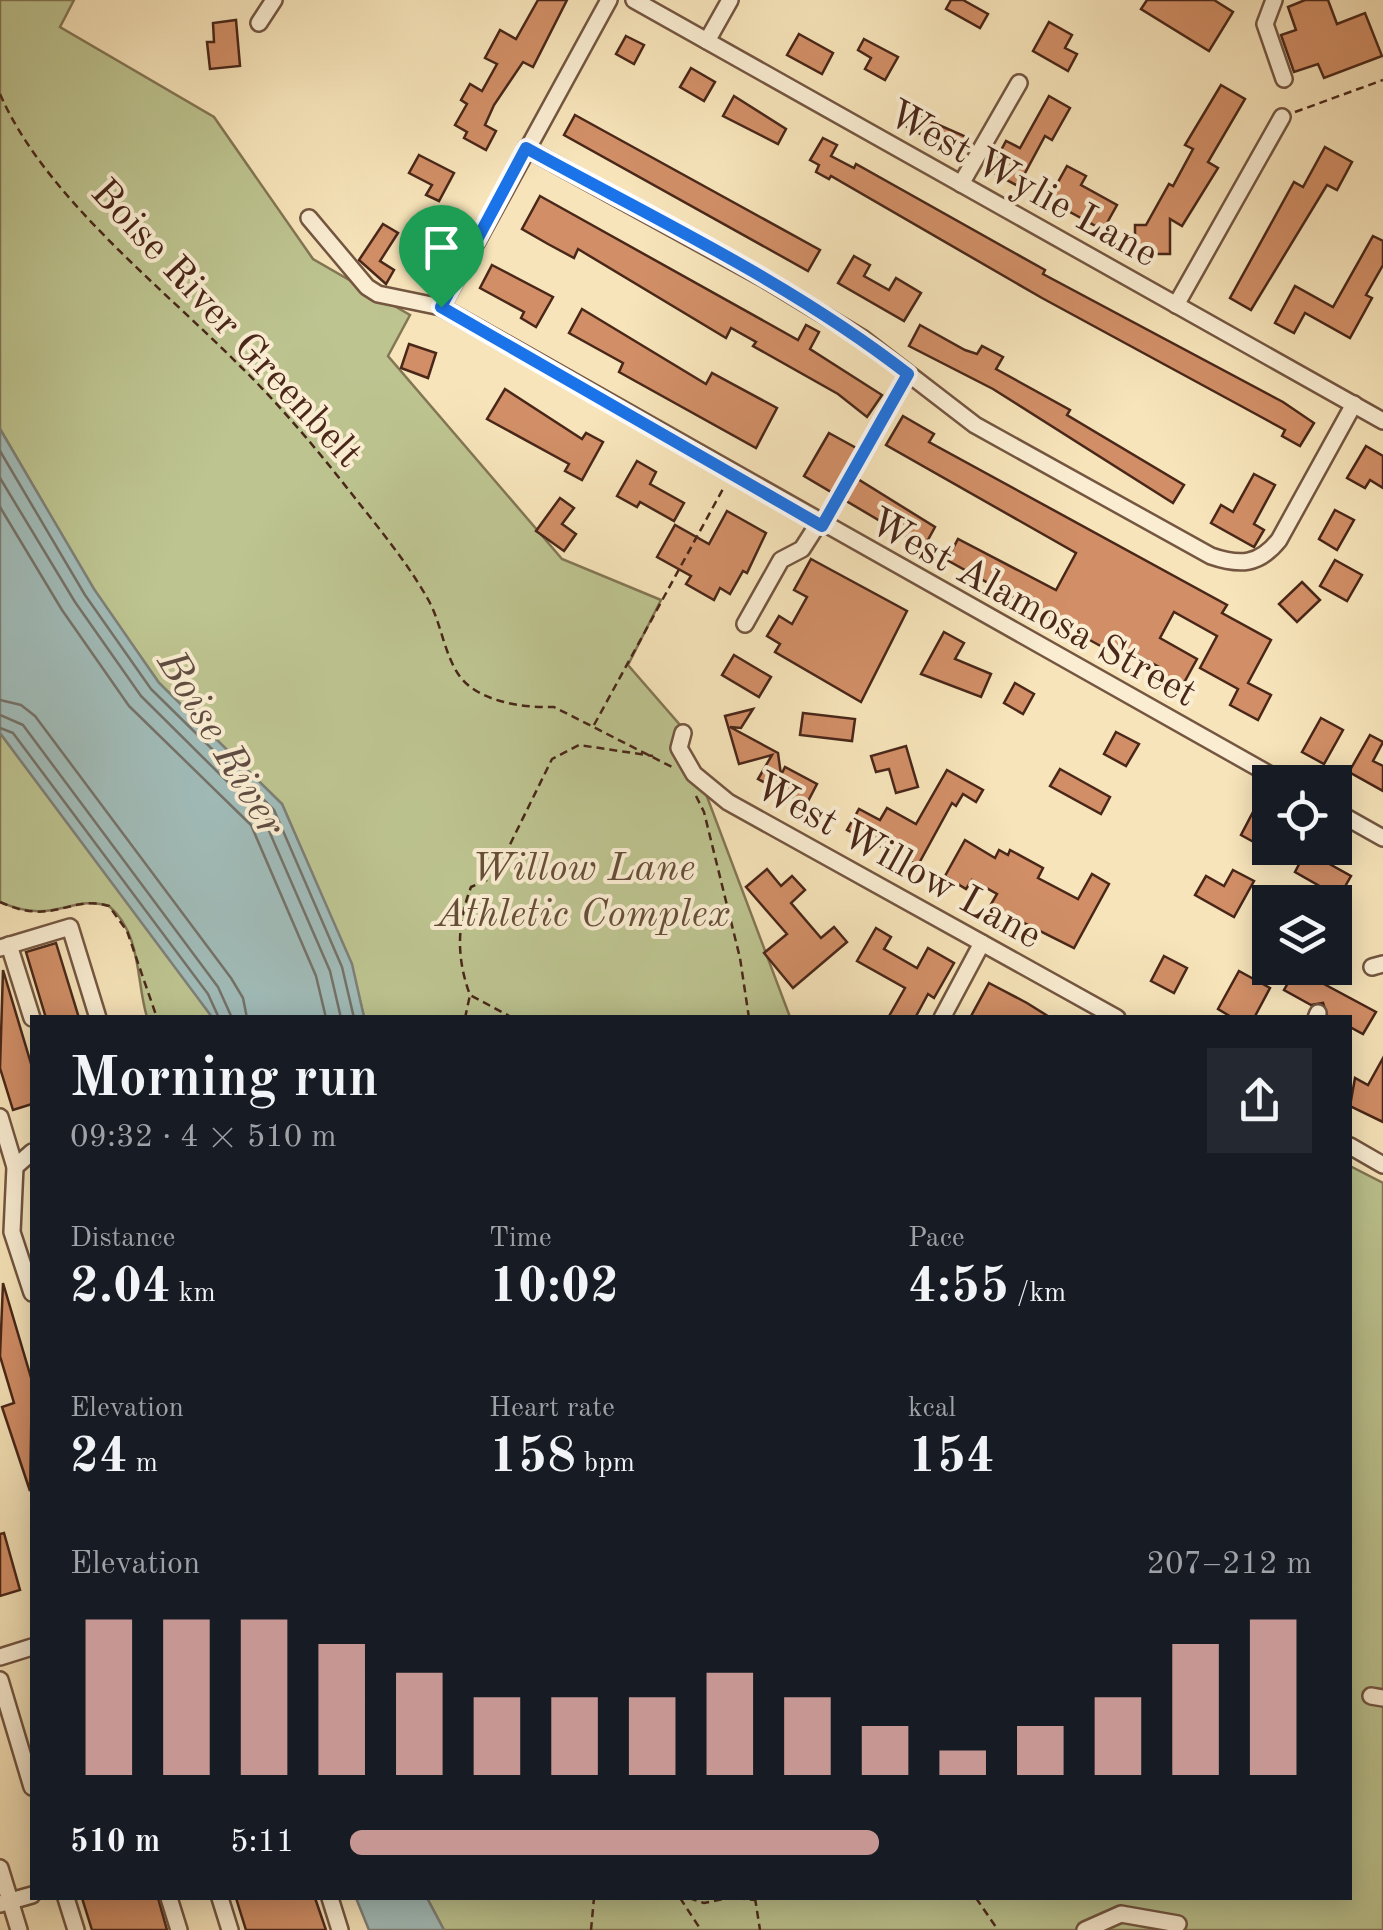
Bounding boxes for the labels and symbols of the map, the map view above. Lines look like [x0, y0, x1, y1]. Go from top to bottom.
street label: West Wylie Lane [881, 95, 1164, 276]
street label: Boise River Greenbelt [82, 173, 368, 476]
pin [399, 205, 484, 308]
street label: West Alamosa Street [862, 503, 1202, 716]
water label: Boise River [147, 643, 292, 845]
street label: West Willow Lane [747, 767, 1047, 958]
park label: Willow Lane Athletic Complex [434, 850, 730, 936]

